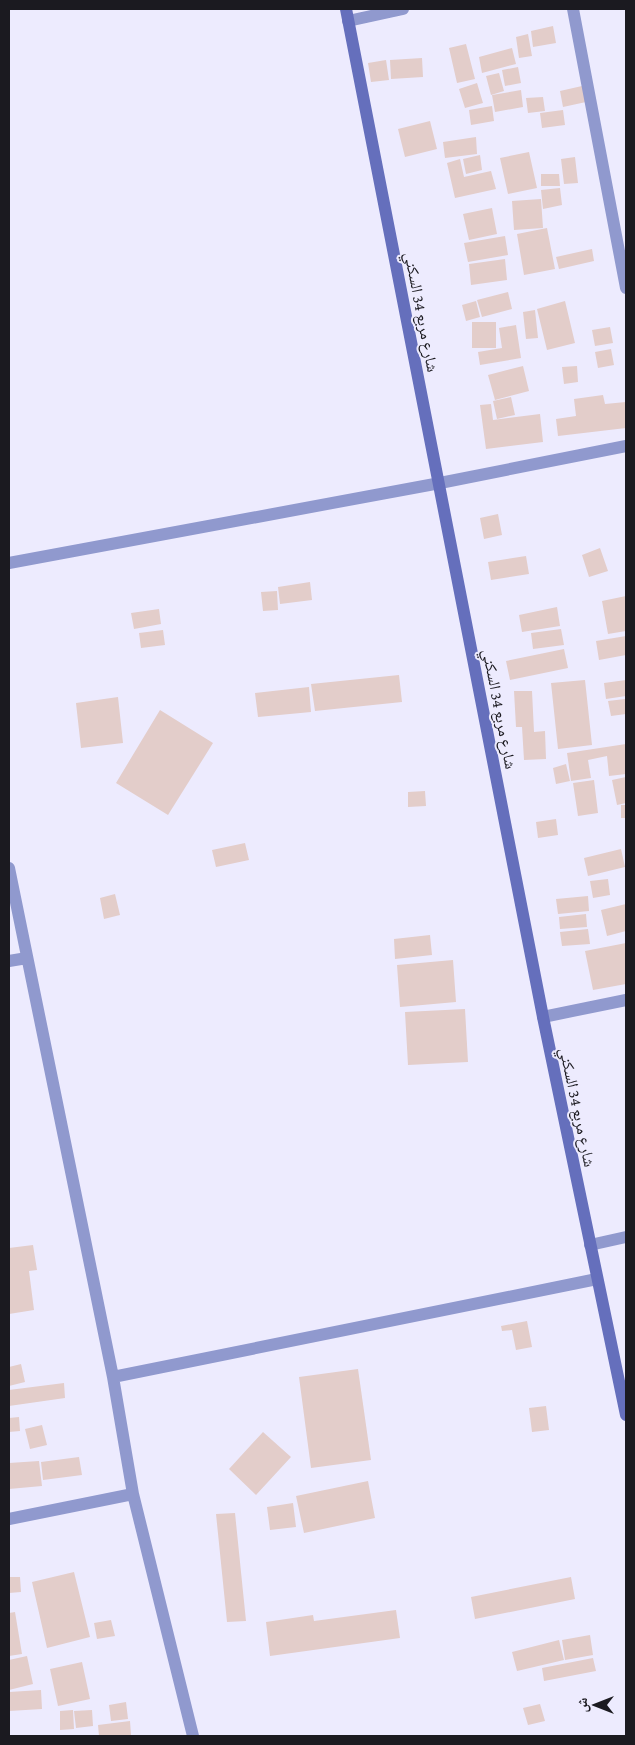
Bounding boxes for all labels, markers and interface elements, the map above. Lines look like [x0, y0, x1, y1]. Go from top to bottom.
street label: شارع مربع 34 السكني [398, 251, 441, 374]
street label: شارع مربع 34 السكني [476, 648, 519, 771]
street label: شارع مربع 34 السكني [553, 1046, 598, 1169]
north arrow [570, 1680, 620, 1730]
text: ش [574, 1697, 591, 1712]

